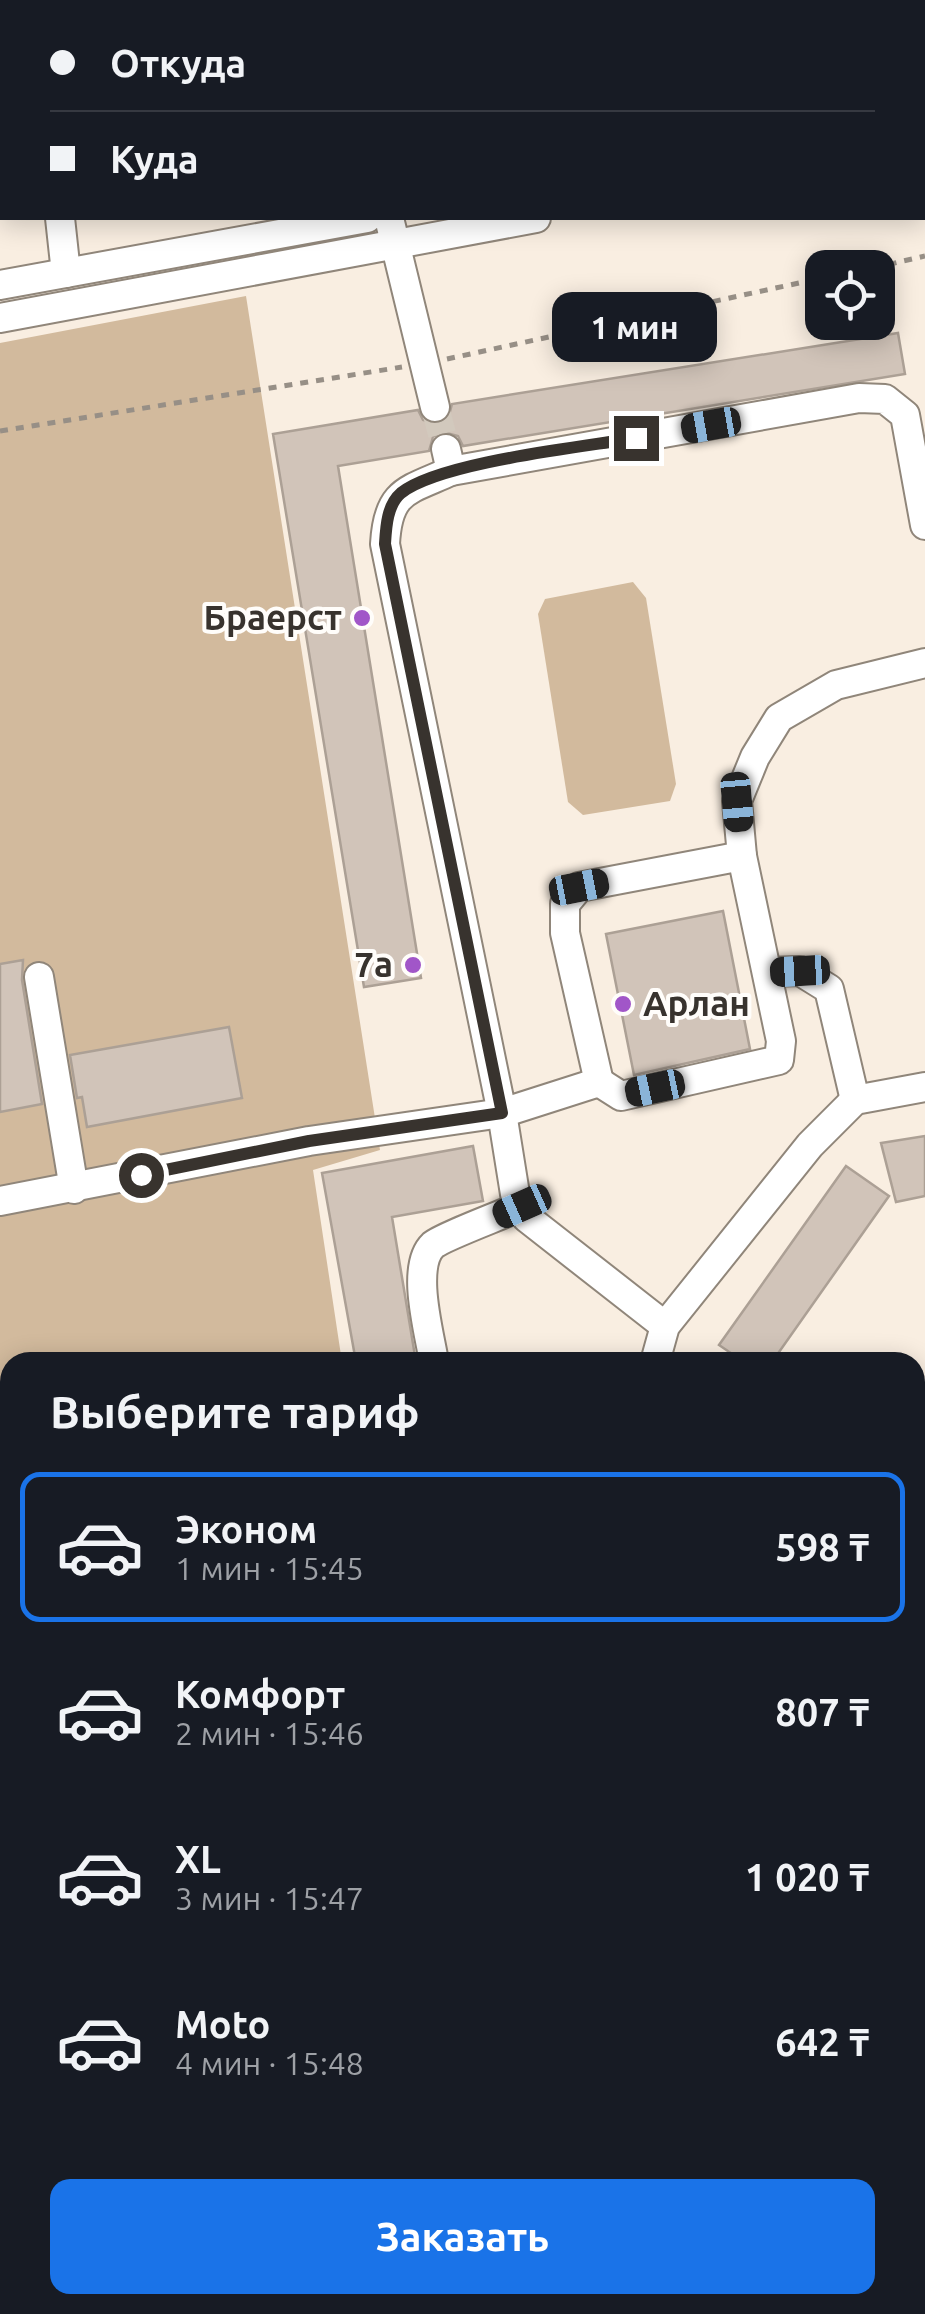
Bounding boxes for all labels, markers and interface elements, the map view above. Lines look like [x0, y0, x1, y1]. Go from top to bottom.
text: Откуда [110, 42, 246, 84]
text: Куда [110, 138, 199, 180]
map controls [805, 250, 895, 340]
button: locate [805, 250, 895, 340]
callout: 1 мин [554, 293, 718, 363]
text: 1 мин [590, 309, 679, 345]
car [679, 405, 743, 445]
route end [614, 416, 659, 461]
place label: Браерст [203, 597, 342, 637]
marker: Браерст [351, 607, 373, 629]
car [719, 771, 755, 833]
car [547, 867, 611, 907]
place label: 7а [354, 944, 393, 984]
marker: 7а [402, 954, 424, 976]
car [769, 954, 831, 988]
place label: Арлан [643, 983, 750, 1023]
marker: Арлан [612, 993, 634, 1015]
car [623, 1067, 687, 1109]
route start [119, 1153, 164, 1198]
car [488, 1180, 556, 1232]
text: Выберите тариф [50, 1386, 420, 1437]
icon: car [55, 1502, 145, 1592]
text: Эконом [175, 1508, 317, 1550]
text: 598 ₸ [775, 1526, 870, 1568]
text: 1 мин · 15:45 [175, 1550, 364, 1586]
icon: car [55, 1667, 145, 1757]
text: Комфорт [175, 1673, 345, 1715]
text: 807 ₸ [775, 1691, 870, 1733]
text: 2 мин · 15:46 [175, 1715, 364, 1751]
icon: car [55, 1832, 145, 1922]
text: XL [175, 1838, 221, 1880]
text: 1 020 ₸ [745, 1856, 870, 1898]
text: 3 мин · 15:47 [175, 1880, 364, 1916]
icon: car [55, 1997, 145, 2087]
text: Moto [175, 2003, 270, 2045]
text: 642 ₸ [775, 2021, 870, 2063]
text: 4 мин · 15:48 [175, 2045, 364, 2081]
button: Заказать [50, 2179, 875, 2294]

